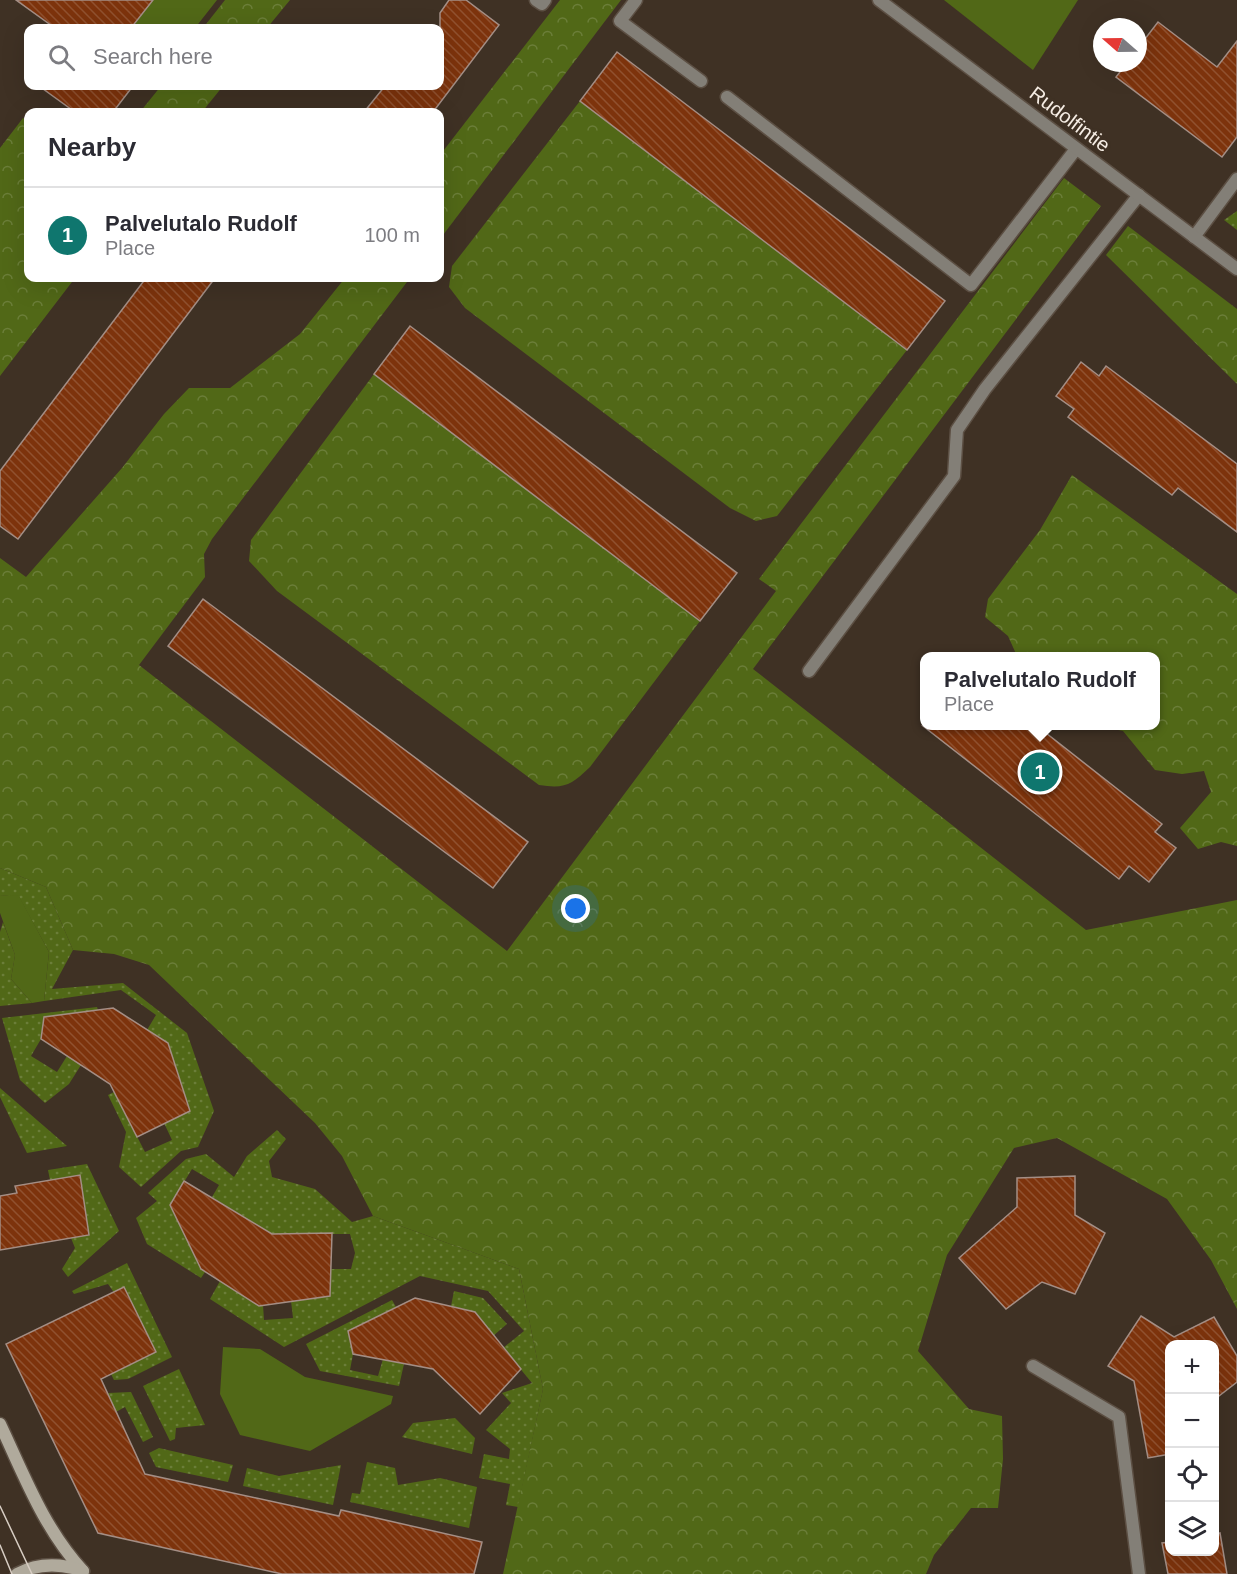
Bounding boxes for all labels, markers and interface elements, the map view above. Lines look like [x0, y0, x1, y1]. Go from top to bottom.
north arrow [1093, 18, 1147, 72]
search box [24, 24, 444, 90]
icon: search [45, 41, 78, 74]
text: Search here [93, 44, 213, 69]
street label: Rudolfintie [1026, 82, 1114, 156]
text: Nearby [48, 132, 136, 162]
text: Palvelutalo Rudolf [105, 211, 297, 236]
text: 1 [62, 224, 73, 246]
text: 100 m [364, 224, 420, 246]
text: Place [105, 237, 155, 259]
popup [920, 652, 1160, 730]
text: Palvelutalo Rudolf [944, 667, 1136, 692]
text: Place [944, 693, 994, 715]
pin: 1 [1020, 750, 1060, 794]
your location [561, 894, 590, 923]
map controls [1165, 1340, 1219, 1556]
button: + [1165, 1340, 1219, 1394]
button: − [1165, 1394, 1219, 1448]
button: locate [1165, 1448, 1219, 1502]
button: layers [1165, 1502, 1219, 1556]

